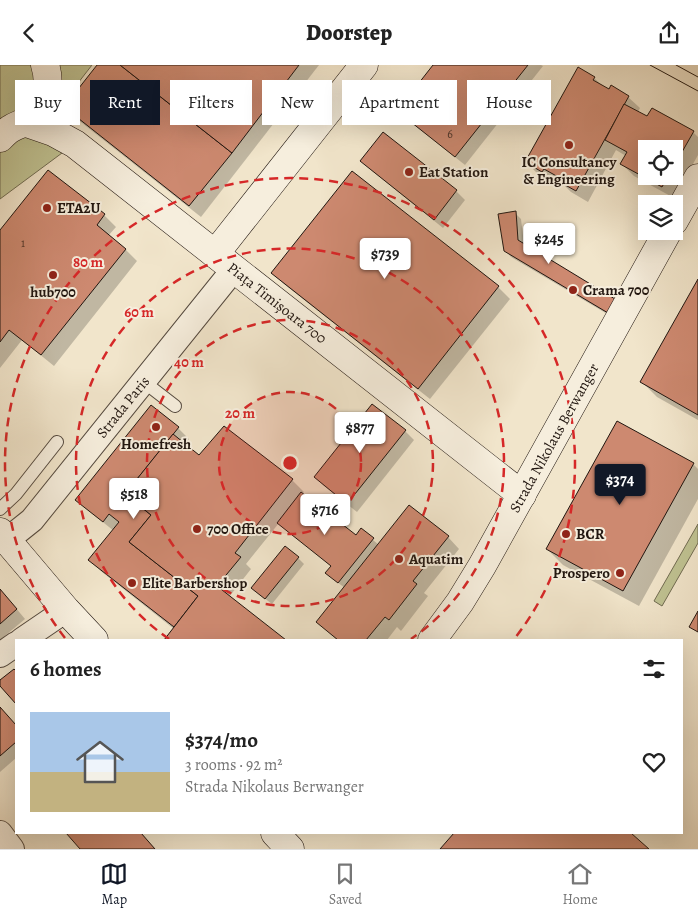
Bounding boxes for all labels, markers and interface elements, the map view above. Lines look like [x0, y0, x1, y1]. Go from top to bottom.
text: Doorstep [306, 18, 392, 48]
icon: back [15, 19, 43, 47]
icon: share [655, 19, 683, 47]
chip: Buy [15, 80, 80, 125]
chip: Rent [90, 80, 160, 125]
chip: Filters [170, 80, 252, 125]
chip: New [262, 80, 332, 125]
chip: Apartment [342, 80, 457, 125]
chip: House [467, 80, 551, 125]
house number: 6 [447, 126, 453, 142]
marker: IC Consultancy & Engineering [563, 139, 575, 151]
map controls [638, 140, 683, 240]
button: locate [638, 140, 683, 185]
place label: IC Consultancy & Engineering [522, 152, 617, 189]
place label: Eat Station [419, 162, 489, 182]
marker: Eat Station [403, 166, 415, 178]
button: layers [638, 195, 683, 240]
place label: ETA2U [57, 198, 101, 218]
marker: ETA2U [41, 202, 53, 214]
pin: $245 [519, 223, 579, 265]
text: $245 [534, 228, 564, 250]
house number: 1 [21, 235, 25, 251]
pin: $739 [355, 237, 415, 280]
text: $739 [371, 243, 399, 265]
text: 80 m [73, 252, 103, 272]
street label: Piața Timișoara 700 [223, 258, 331, 348]
marker: hub700 [47, 269, 59, 281]
place label: Crama 700 [583, 280, 650, 300]
place label: hub700 [30, 282, 76, 302]
marker: Crama 700 [567, 284, 579, 296]
text: 60 m [124, 302, 154, 322]
text: 40 m [174, 352, 204, 372]
street label: Strada Nikolaus Berwanger [505, 360, 604, 516]
street label: Strada Paris [92, 372, 154, 442]
text: 20 m [225, 403, 255, 423]
pin: $877 [330, 411, 390, 454]
text: $877 [346, 417, 374, 439]
marker: Homefresh [150, 421, 162, 433]
place label: Homefresh [121, 434, 191, 454]
centre of rings [281, 454, 299, 472]
pin: $374 [590, 463, 650, 506]
text: $374 [606, 469, 634, 491]
pin: $518 [104, 477, 164, 520]
text: $518 [120, 483, 148, 505]
pin: $716 [295, 493, 355, 536]
text: $716 [311, 499, 339, 521]
place label: 700 Office [207, 519, 269, 539]
marker: 700 Office [191, 523, 203, 535]
place label: BCR [576, 524, 605, 544]
marker: BCR [560, 528, 572, 540]
place label: Aquatim [408, 549, 464, 569]
marker: Aquatim [393, 553, 405, 565]
place label: Prospero [553, 563, 610, 583]
marker: Prospero [614, 567, 626, 579]
place label: Elite Barbershop [142, 573, 247, 593]
marker: Elite Barbershop [126, 577, 138, 589]
text: 6 homes [30, 655, 102, 683]
icon: filters [640, 655, 668, 683]
text: $374/mo [185, 726, 258, 754]
icon: home [70, 732, 130, 792]
icon: heart [640, 748, 668, 776]
text: 3 rooms · 92 m² [185, 754, 283, 776]
text: Strada Nikolaus Berwanger [185, 776, 364, 798]
tab: Map [100, 860, 128, 909]
tab: Saved [329, 860, 362, 909]
tab: Home [563, 860, 598, 909]

